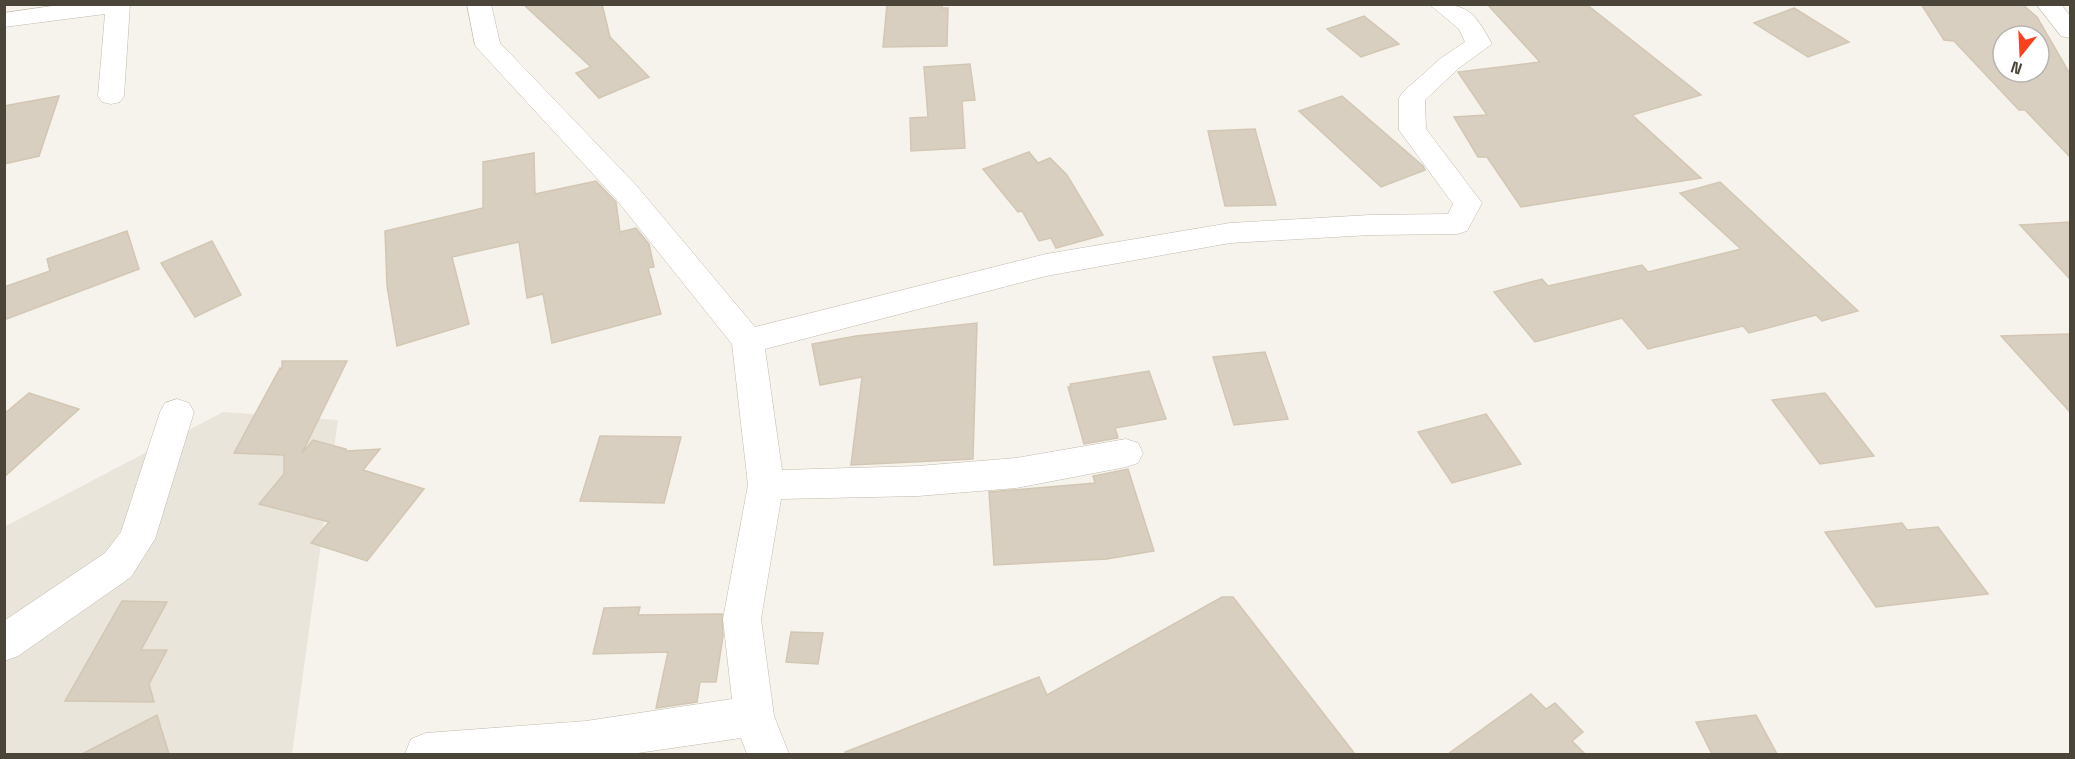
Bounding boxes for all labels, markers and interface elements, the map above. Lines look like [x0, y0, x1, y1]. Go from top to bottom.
north arrow [1991, 24, 2051, 84]
text: N [2008, 56, 2025, 79]

